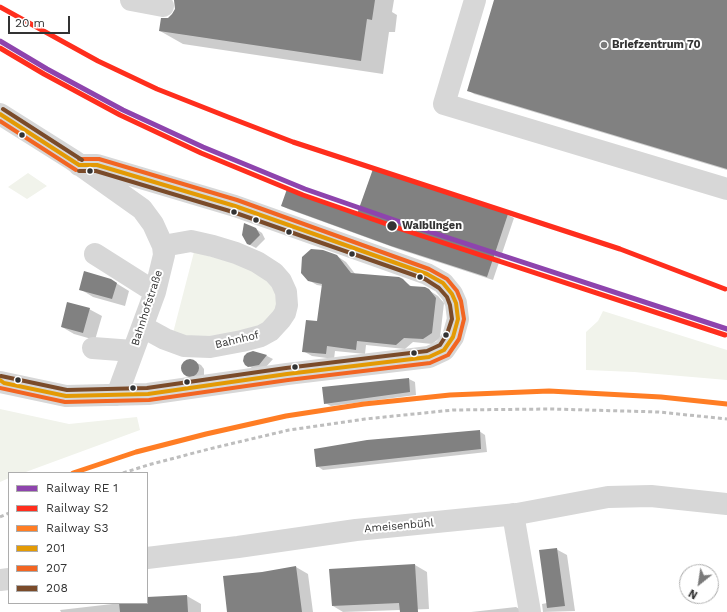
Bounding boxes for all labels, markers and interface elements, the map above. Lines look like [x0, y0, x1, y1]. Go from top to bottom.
scale bar [10, 8, 72, 34]
text: 20 m [15, 16, 45, 30]
place label: Briefzentrum 70 [612, 38, 700, 52]
marker: Briefzentrum 70 [599, 40, 609, 50]
unlabelled marker [17, 130, 27, 140]
unlabelled marker [85, 166, 95, 176]
unlabelled marker [229, 207, 239, 217]
unlabelled marker [251, 215, 261, 225]
marker: Waiblingen [385, 219, 399, 233]
place label: Waiblingen [402, 219, 462, 233]
unlabelled marker [284, 227, 294, 237]
unlabelled marker [347, 249, 357, 259]
street label: Bahnhofstraße [129, 269, 165, 347]
unlabelled marker [415, 272, 425, 282]
street label: Bahnhof [214, 329, 260, 351]
unlabelled marker [441, 330, 451, 340]
unlabelled marker [409, 348, 419, 358]
unlabelled marker [290, 362, 300, 372]
unlabelled marker [13, 375, 23, 385]
unlabelled marker [182, 377, 192, 387]
unlabelled marker [128, 383, 138, 393]
legend [8, 472, 148, 604]
text: Railway RE 1 [46, 481, 118, 495]
text: Railway S2 [46, 501, 108, 515]
street label: Ameisenbühl [364, 516, 434, 536]
text: Railway S3 [46, 521, 108, 535]
text: 201 [46, 541, 65, 555]
text: 207 [46, 561, 67, 575]
north arrow [679, 564, 719, 604]
text: 208 [46, 581, 68, 595]
text: N [686, 586, 700, 602]

